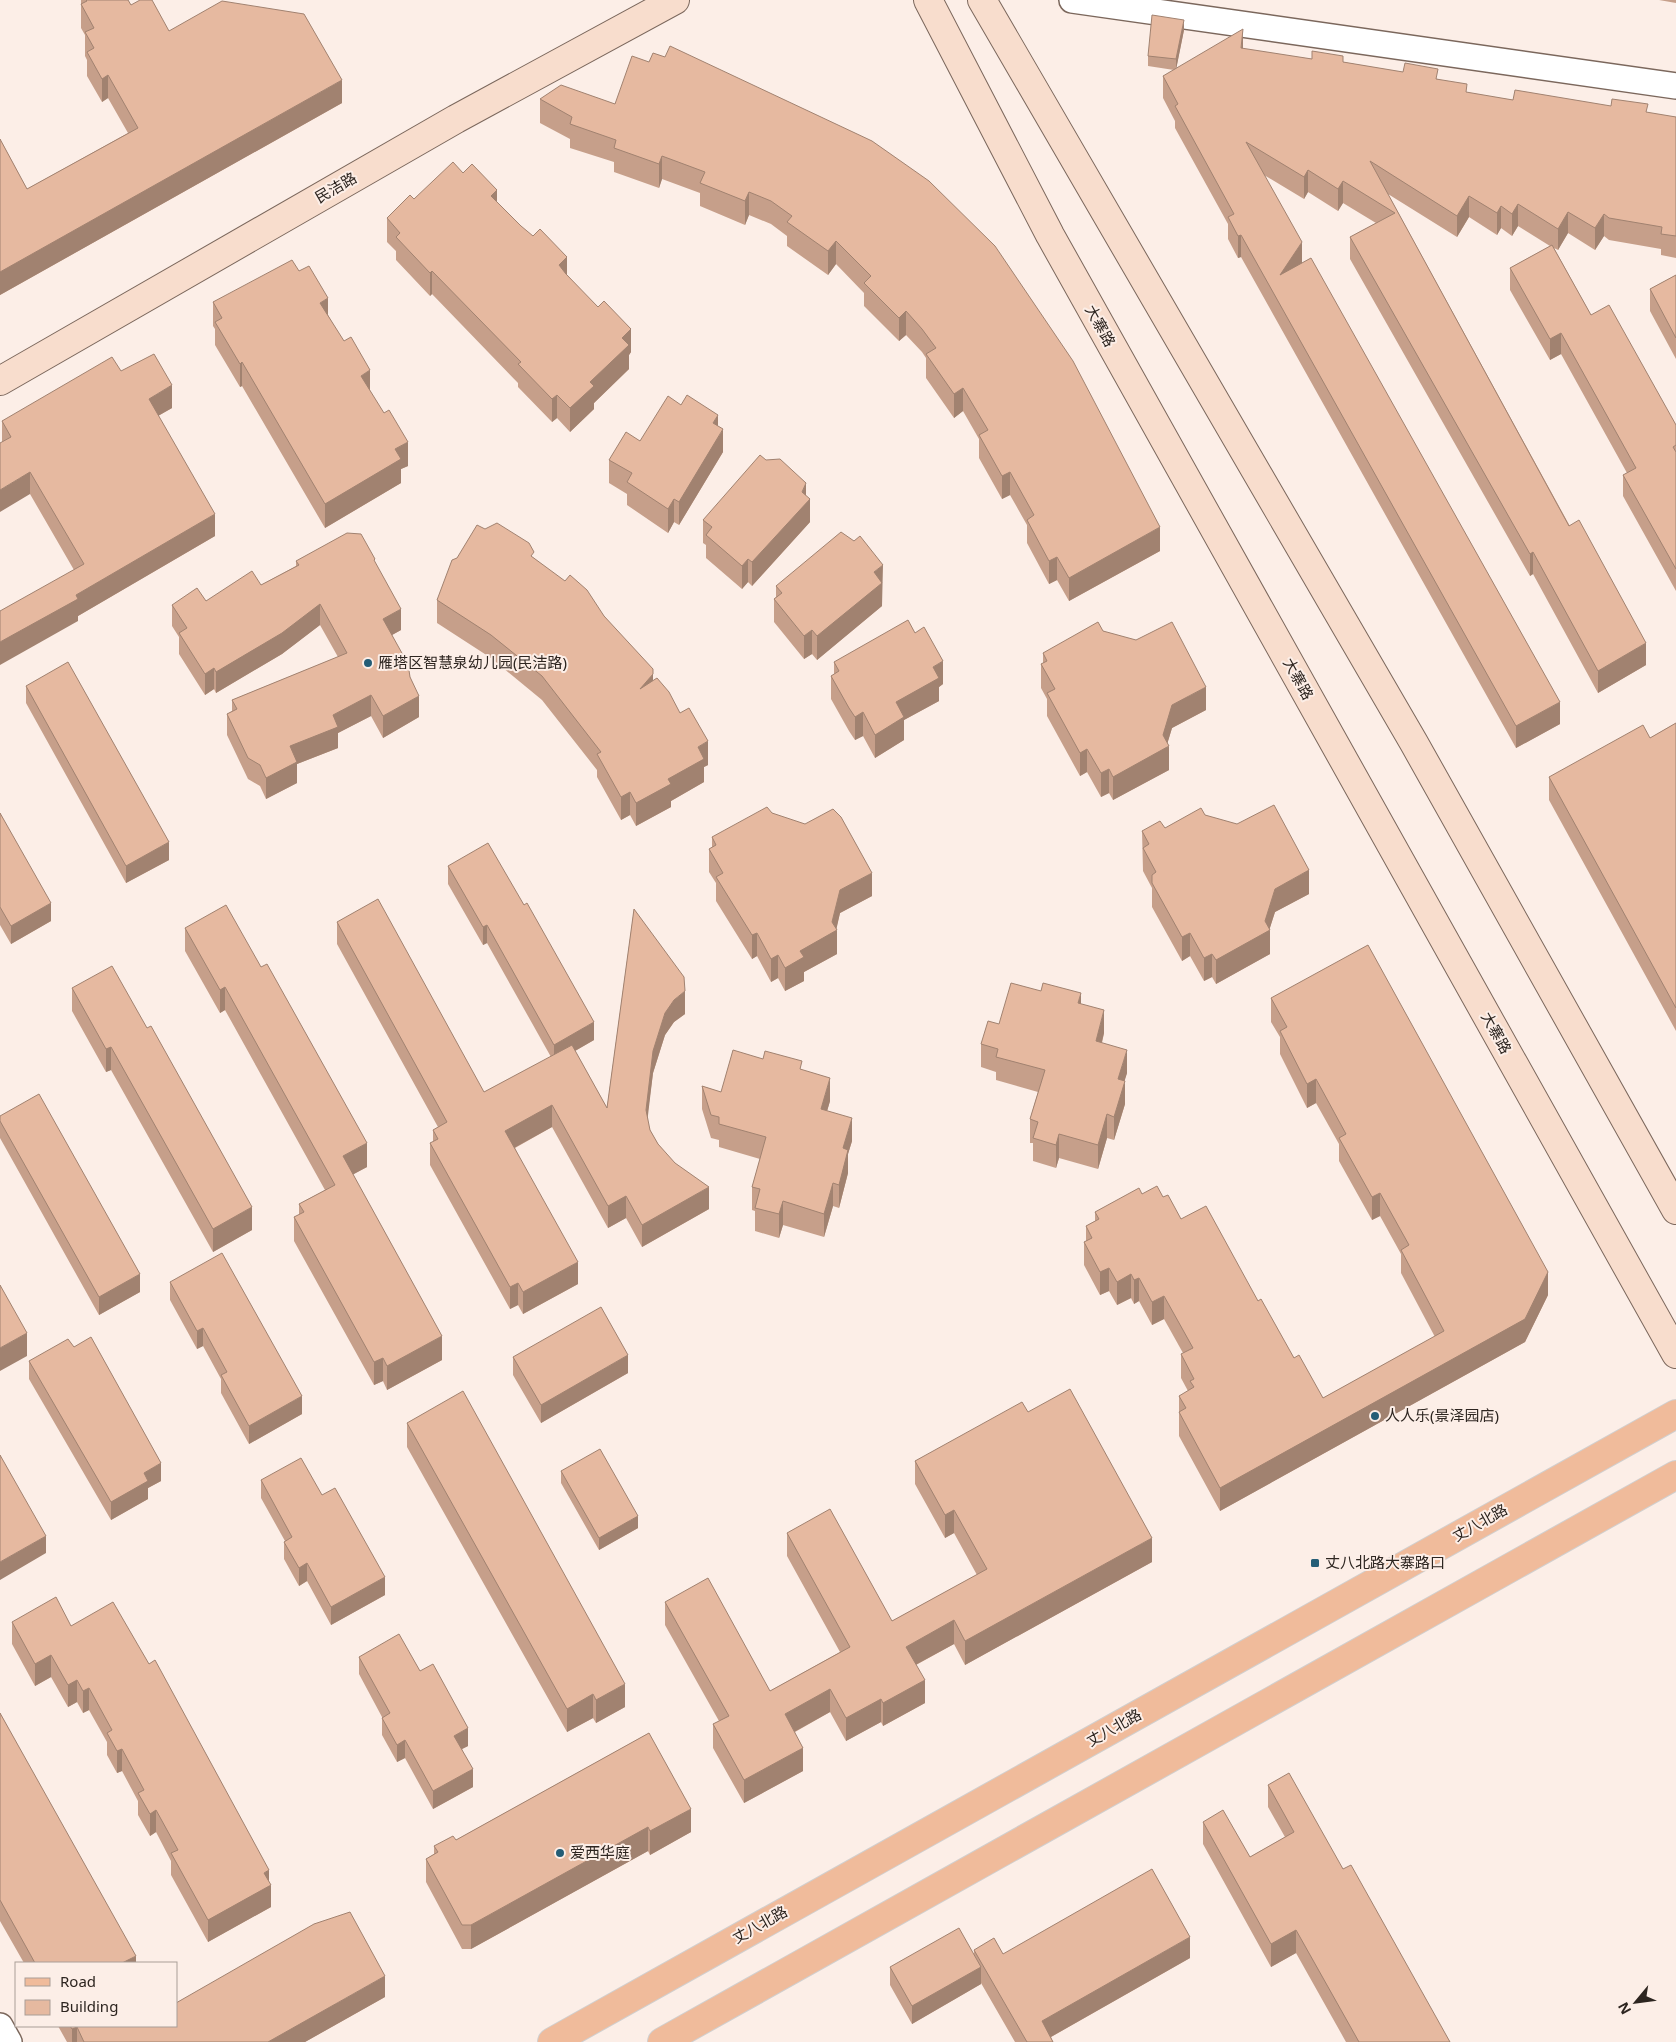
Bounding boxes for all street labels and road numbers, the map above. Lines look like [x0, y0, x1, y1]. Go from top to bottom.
street label: 民洁路 [311, 167, 360, 207]
street label: 大寨路 [1081, 301, 1121, 350]
street label: 大寨路 [1279, 654, 1319, 703]
street label: 大寨路 [1477, 1008, 1517, 1057]
street label: 丈八北路 [1448, 1499, 1511, 1545]
street label: 丈八北路 [1082, 1704, 1145, 1750]
street label: 丈八北路 [728, 1901, 791, 1947]

